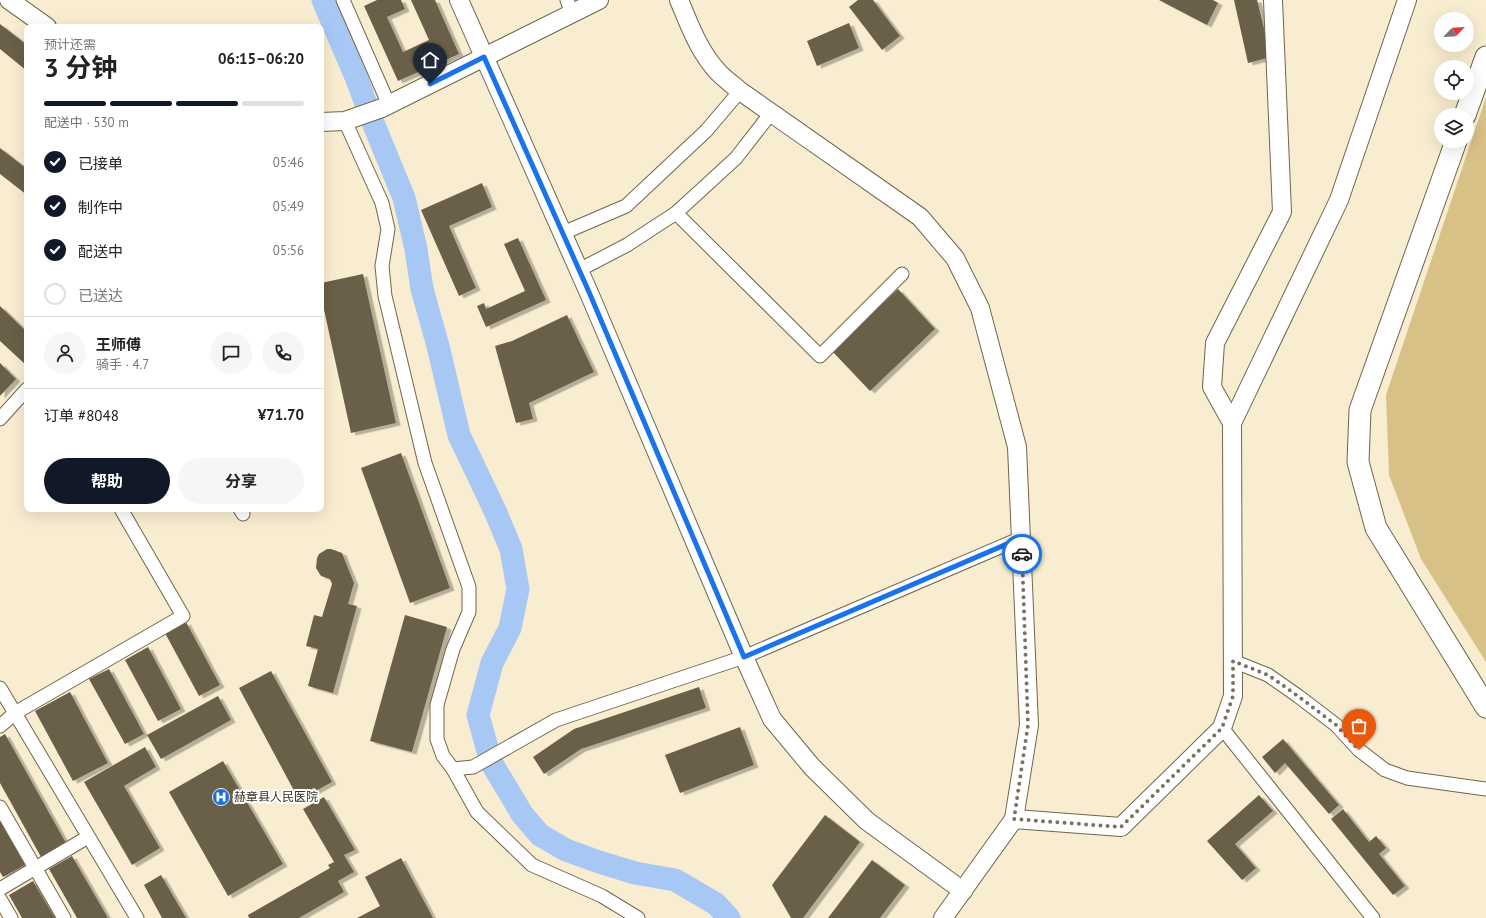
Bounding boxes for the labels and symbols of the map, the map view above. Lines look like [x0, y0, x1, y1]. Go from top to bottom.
north arrow [1434, 12, 1474, 52]
pin [413, 43, 447, 84]
courier [1002, 534, 1042, 574]
pin [1342, 709, 1376, 750]
hospital icon: 赫章县人民医院 [211, 787, 231, 807]
place label: 赫章县人民医院 [234, 789, 318, 804]

